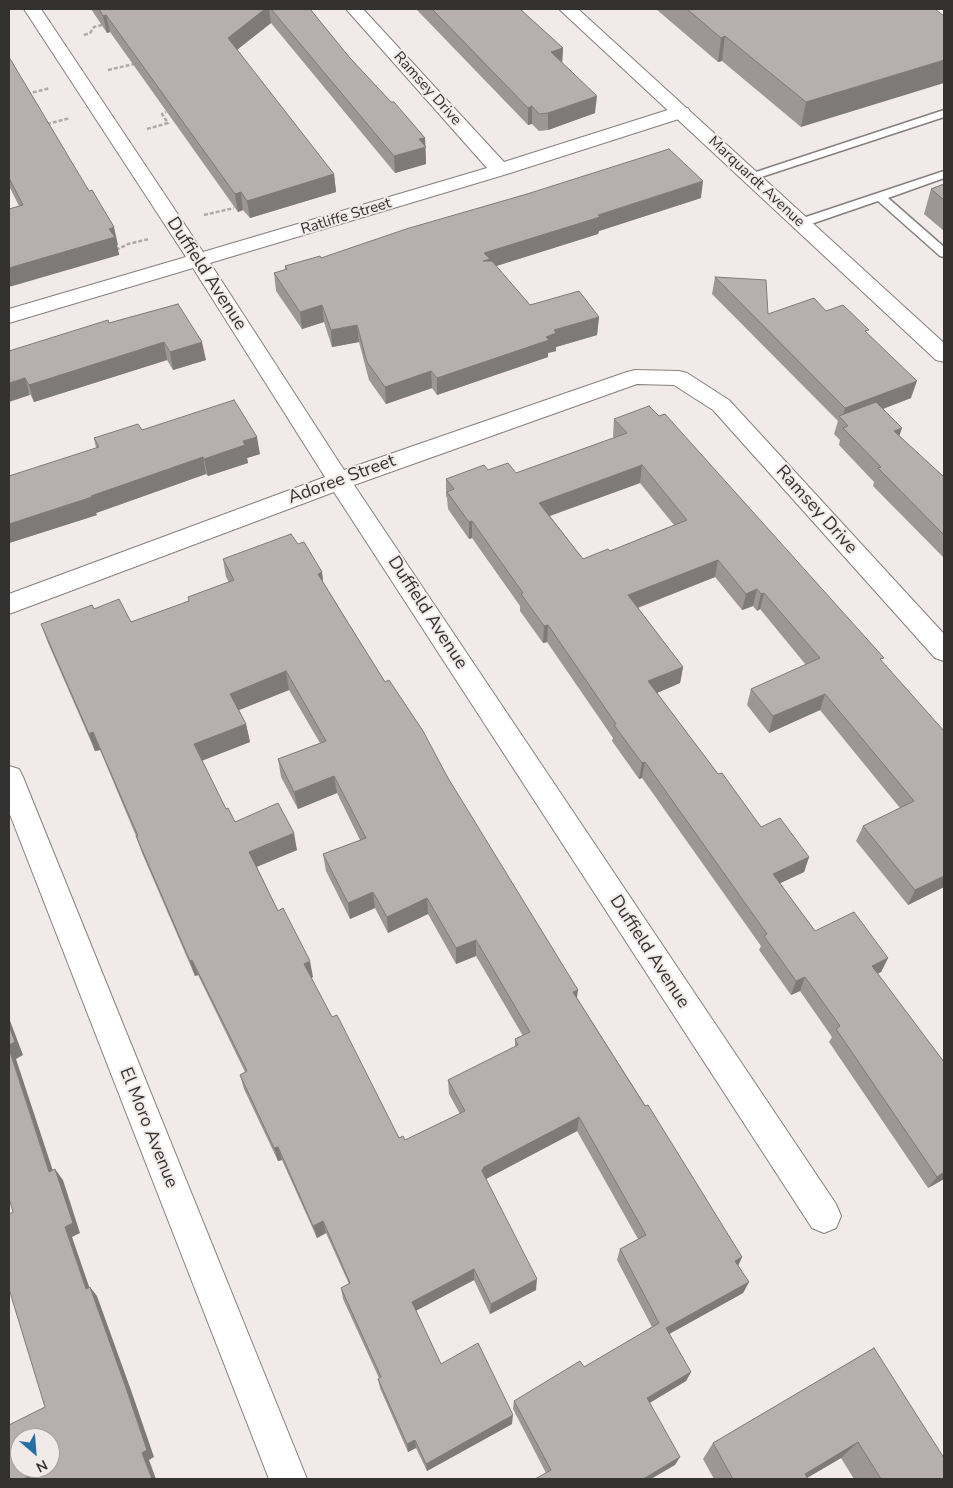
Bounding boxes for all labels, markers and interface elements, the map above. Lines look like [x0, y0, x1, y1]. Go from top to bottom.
street label: Ramsey Drive [389, 48, 465, 130]
street label: Marquardt Avenue [704, 133, 808, 231]
street label: Ratliffe Street [299, 195, 393, 239]
street label: Duffield Avenue [161, 213, 251, 335]
street label: Adoree Street [285, 451, 399, 509]
street label: Ramsey Drive [771, 461, 861, 559]
street label: Duffield Avenue [382, 552, 472, 674]
street label: Duffield Avenue [604, 891, 694, 1013]
street label: El Moro Avenue [114, 1065, 182, 1191]
north arrow [10, 1428, 60, 1478]
text: N [33, 1455, 51, 1477]

